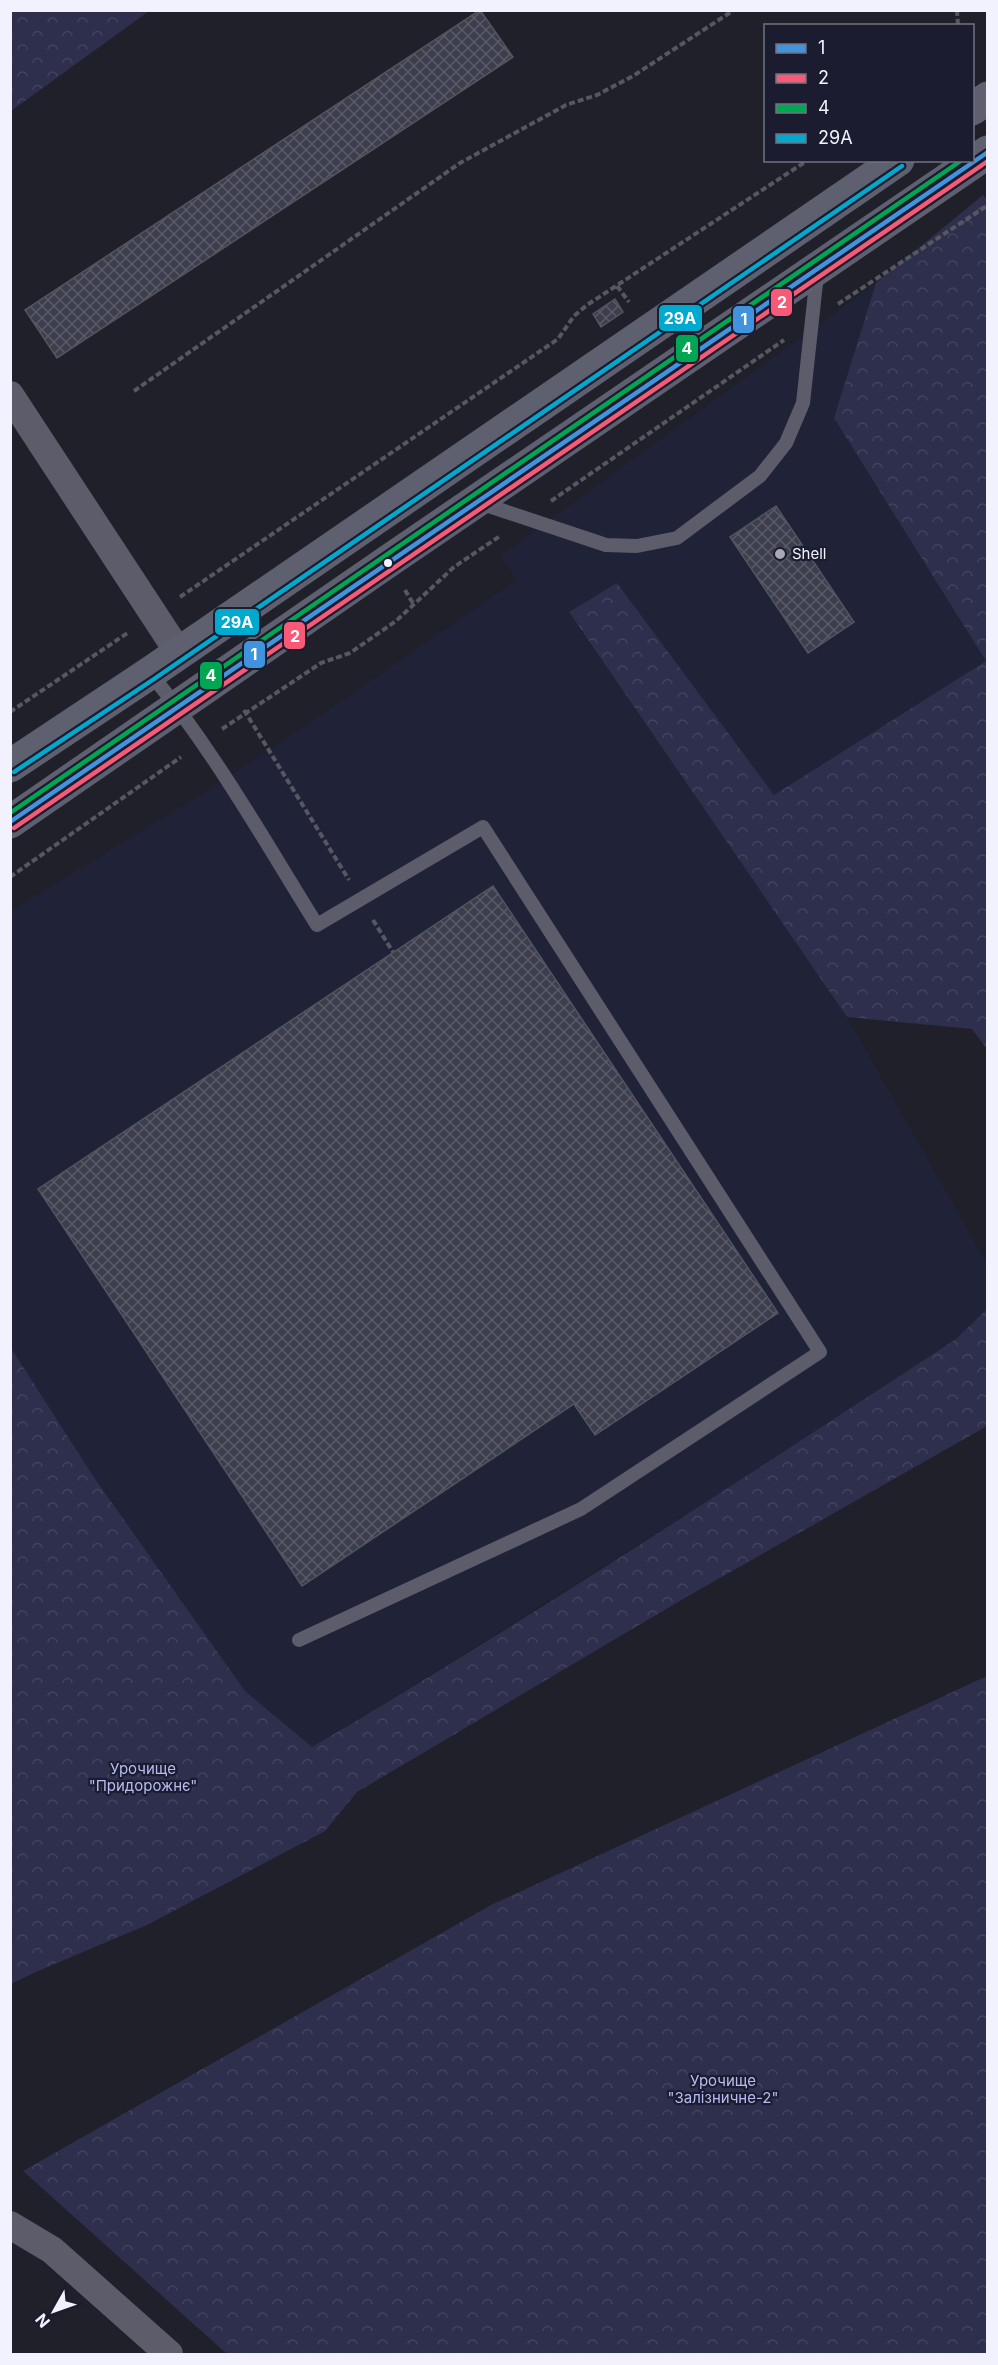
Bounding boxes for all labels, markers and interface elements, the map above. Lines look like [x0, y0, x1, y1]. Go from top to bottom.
legend [764, 24, 974, 162]
text: 1 [818, 37, 825, 58]
text: 2 [818, 67, 829, 88]
text: 4 [818, 97, 830, 118]
text: 29A [818, 127, 853, 148]
line badge: 2 [770, 288, 793, 317]
text: 2 [777, 292, 787, 312]
line badge: 29A [658, 304, 703, 332]
line badge: 1 [732, 305, 755, 334]
text: 29A [664, 308, 696, 328]
text: 1 [741, 309, 747, 329]
line badge: 4 [675, 334, 699, 363]
text: 4 [682, 338, 693, 358]
place label: Shell [792, 544, 827, 563]
marker: Shell [773, 547, 787, 561]
unlabelled marker [382, 557, 394, 569]
line badge: 29A [214, 608, 260, 636]
text: 29A [221, 612, 253, 632]
line badge: 2 [283, 621, 306, 650]
text: 2 [290, 626, 300, 646]
line badge: 1 [243, 640, 266, 669]
text: 1 [251, 644, 257, 664]
line badge: 4 [199, 661, 223, 690]
text: 4 [206, 665, 217, 685]
park label: Урочище "Придорожнє" [89, 1759, 197, 1795]
park label: Урочище "Залізничне-2" [668, 2071, 778, 2107]
north arrow [24, 2281, 84, 2341]
text: N [31, 2310, 54, 2332]

